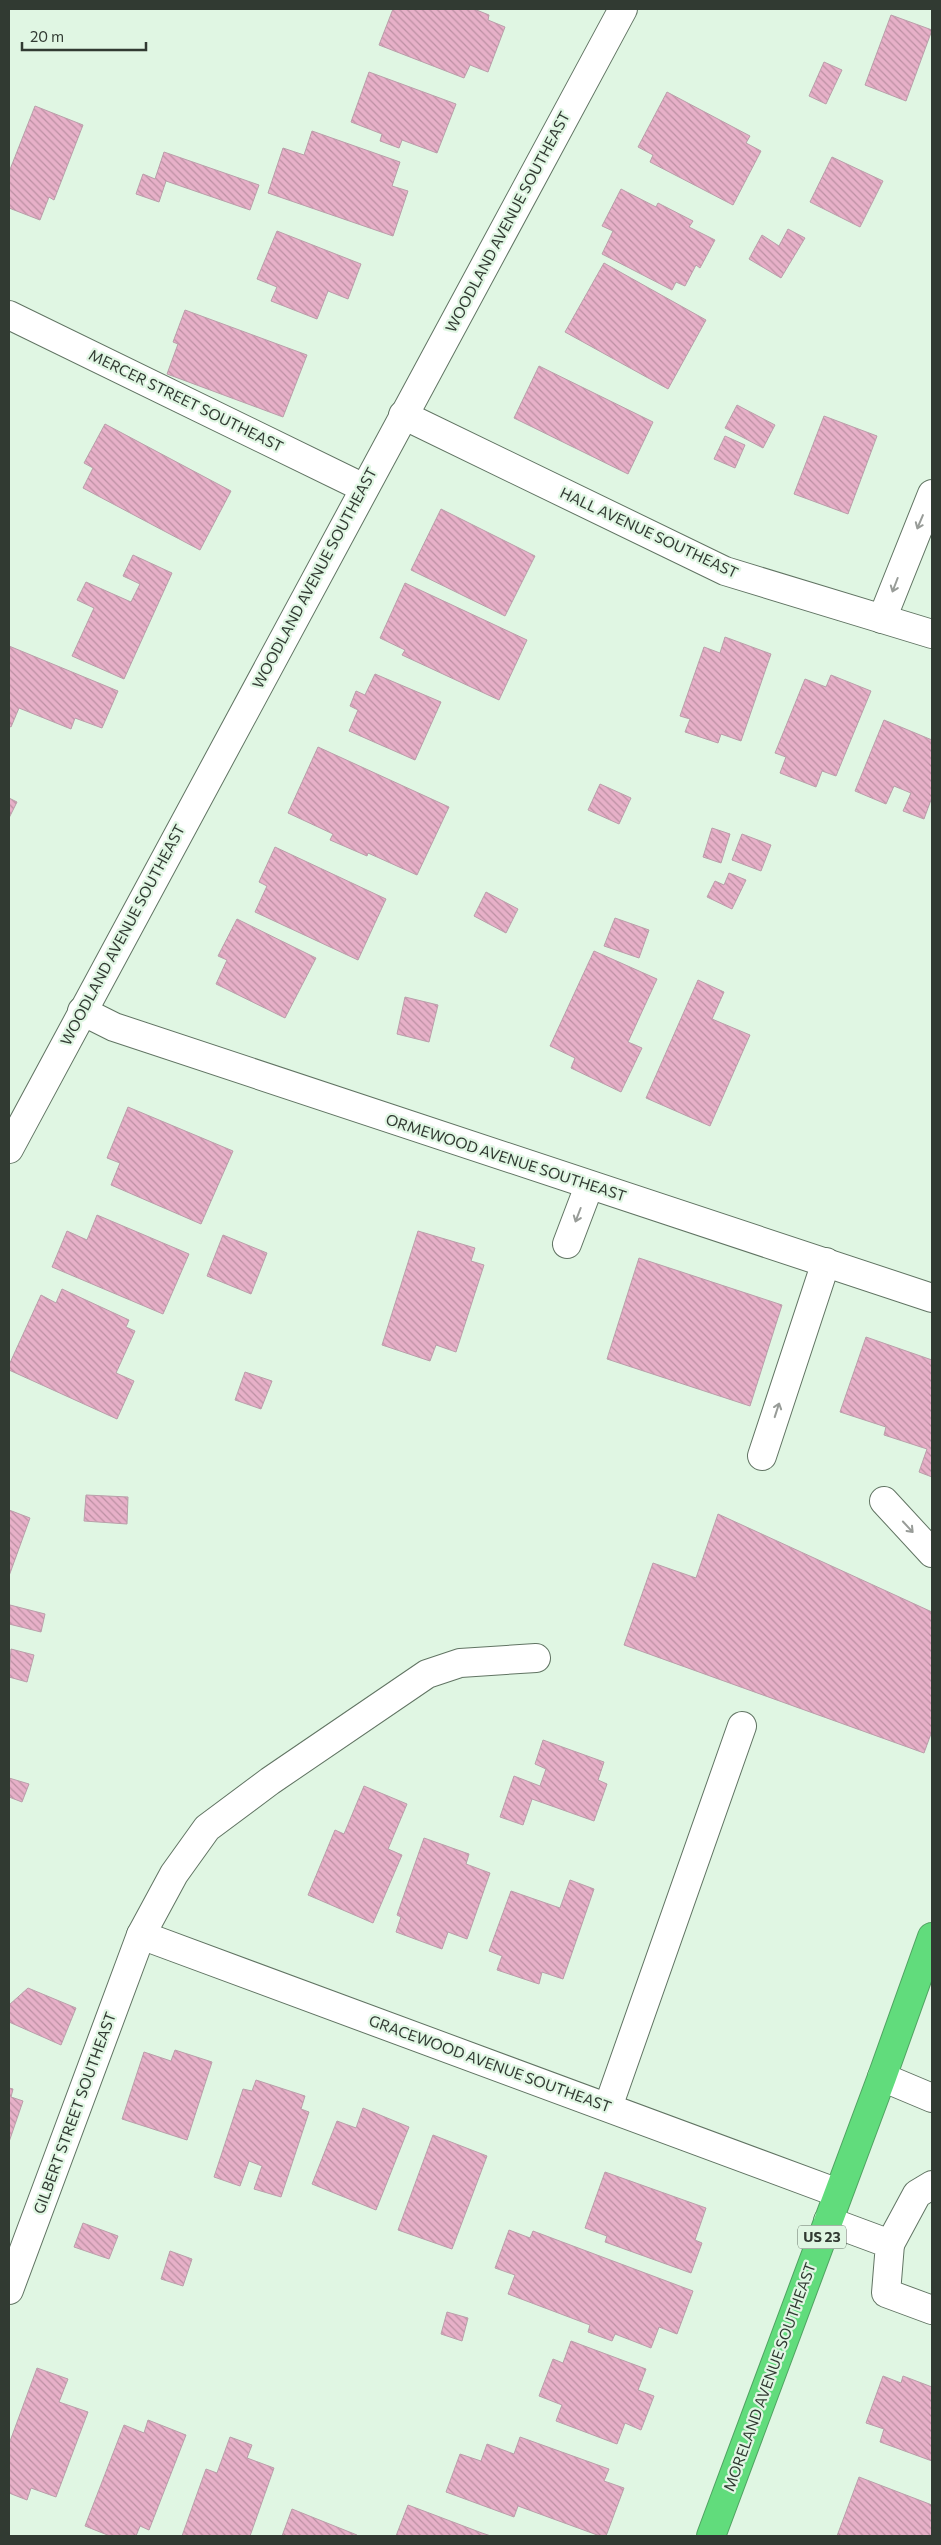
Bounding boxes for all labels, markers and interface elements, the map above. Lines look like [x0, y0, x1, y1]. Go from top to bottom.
scale bar [22, 20, 146, 52]
text: 20 m [30, 27, 64, 45]
street label: WOODLAND AVENUE SOUTHEAST [441, 108, 573, 335]
street label: MERCER STREET SOUTHEAST [86, 345, 287, 455]
street label: WOODLAND AVENUE SOUTHEAST [248, 464, 380, 691]
street label: HALL AVENUE SOUTHEAST [557, 483, 742, 582]
one-way arrow [915, 514, 924, 529]
one-way arrow [890, 577, 899, 592]
street label: WOODLAND AVENUE SOUTHEAST [56, 821, 188, 1048]
street label: ORMEWOOD AVENUE SOUTHEAST [384, 1110, 629, 1205]
one-way arrow [573, 1207, 582, 1222]
one-way arrow [773, 1402, 783, 1418]
one-way arrow [902, 1520, 914, 1533]
street label: GILBERT STREET SOUTHEAST [29, 2009, 119, 2216]
street label: GRACEWOOD AVENUE SOUTHEAST [367, 2011, 614, 2115]
road number: US 23 [798, 2226, 846, 2248]
street label: MORELAND AVENUE SOUTHEAST [719, 2259, 819, 2494]

